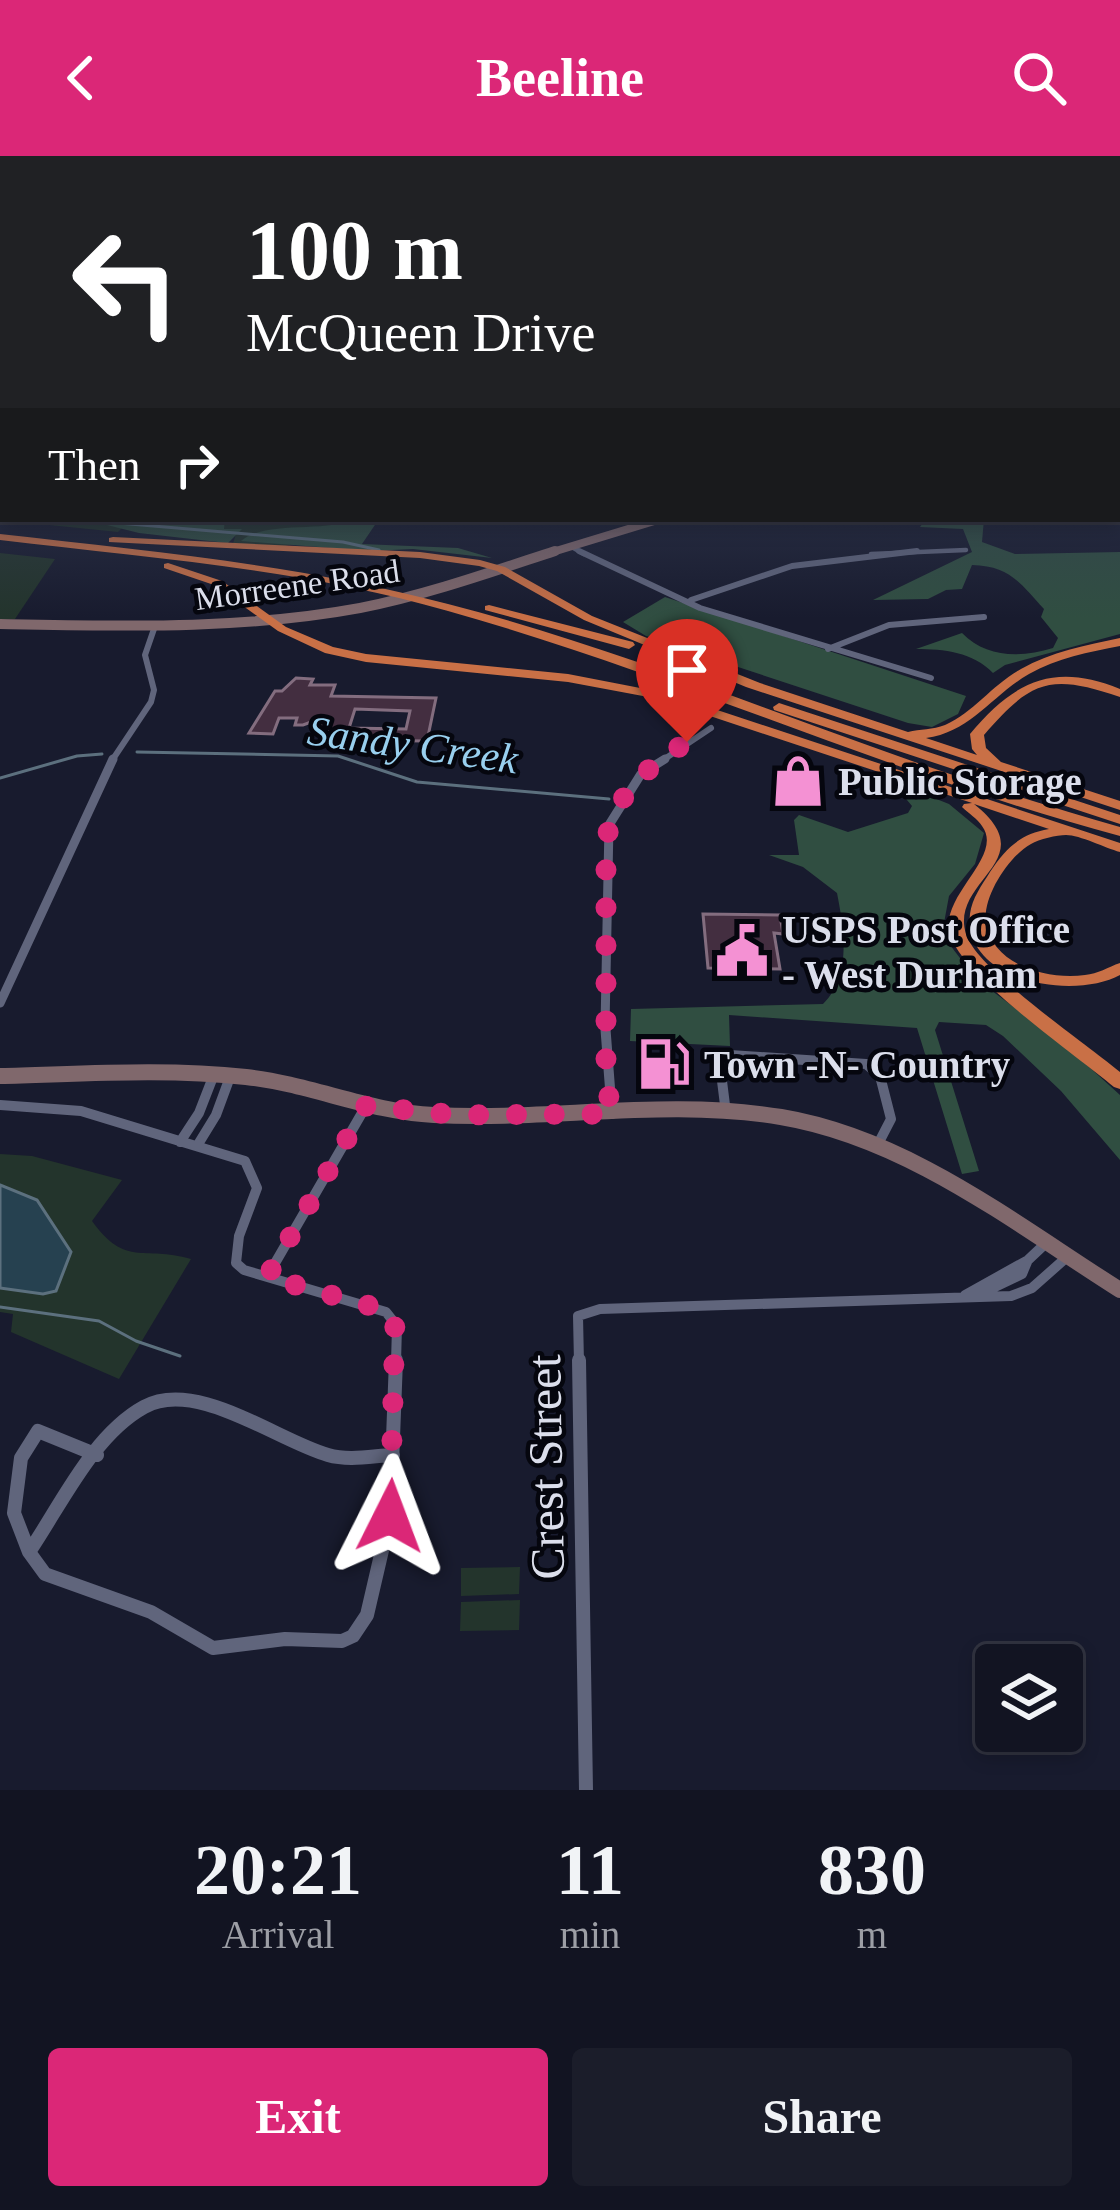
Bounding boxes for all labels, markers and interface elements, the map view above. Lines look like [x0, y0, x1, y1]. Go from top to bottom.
icon: back [48, 45, 114, 111]
icon: search [1006, 45, 1072, 111]
text: Beeline [476, 48, 644, 108]
icon: left [48, 204, 204, 360]
text: 100 m [246, 204, 463, 297]
text: McQueen Drive [246, 303, 595, 363]
icon: right [164, 432, 230, 498]
text: Then [48, 440, 140, 490]
street label: Morreene Road [193, 553, 402, 617]
pin [636, 619, 738, 742]
icon: arrive [654, 637, 720, 703]
water label: Sandy Creek [305, 707, 522, 783]
shop icon: Public Storage [769, 752, 827, 810]
place label: Public Storage [838, 760, 1082, 804]
place label: USPS Post Office - West Durham [782, 908, 1070, 996]
public building icon: USPS Post Office - West Durham [713, 922, 771, 980]
fuel station icon: Town -N- Country [635, 1035, 693, 1093]
place label: Town -N- Country [704, 1043, 1011, 1087]
street label: Crest Street [517, 1353, 574, 1580]
position arrow [327, 1453, 453, 1579]
map controls [975, 1644, 1083, 1752]
button: layers [975, 1644, 1083, 1752]
text: 20:21 [194, 1830, 362, 1910]
text: 11 [556, 1830, 624, 1910]
text: 830 [818, 1830, 926, 1910]
text: Arrival [222, 1913, 334, 1956]
text: min [560, 1913, 620, 1956]
text: m [857, 1913, 887, 1956]
button: Exit [48, 2048, 548, 2186]
button: Share [572, 2048, 1072, 2186]

